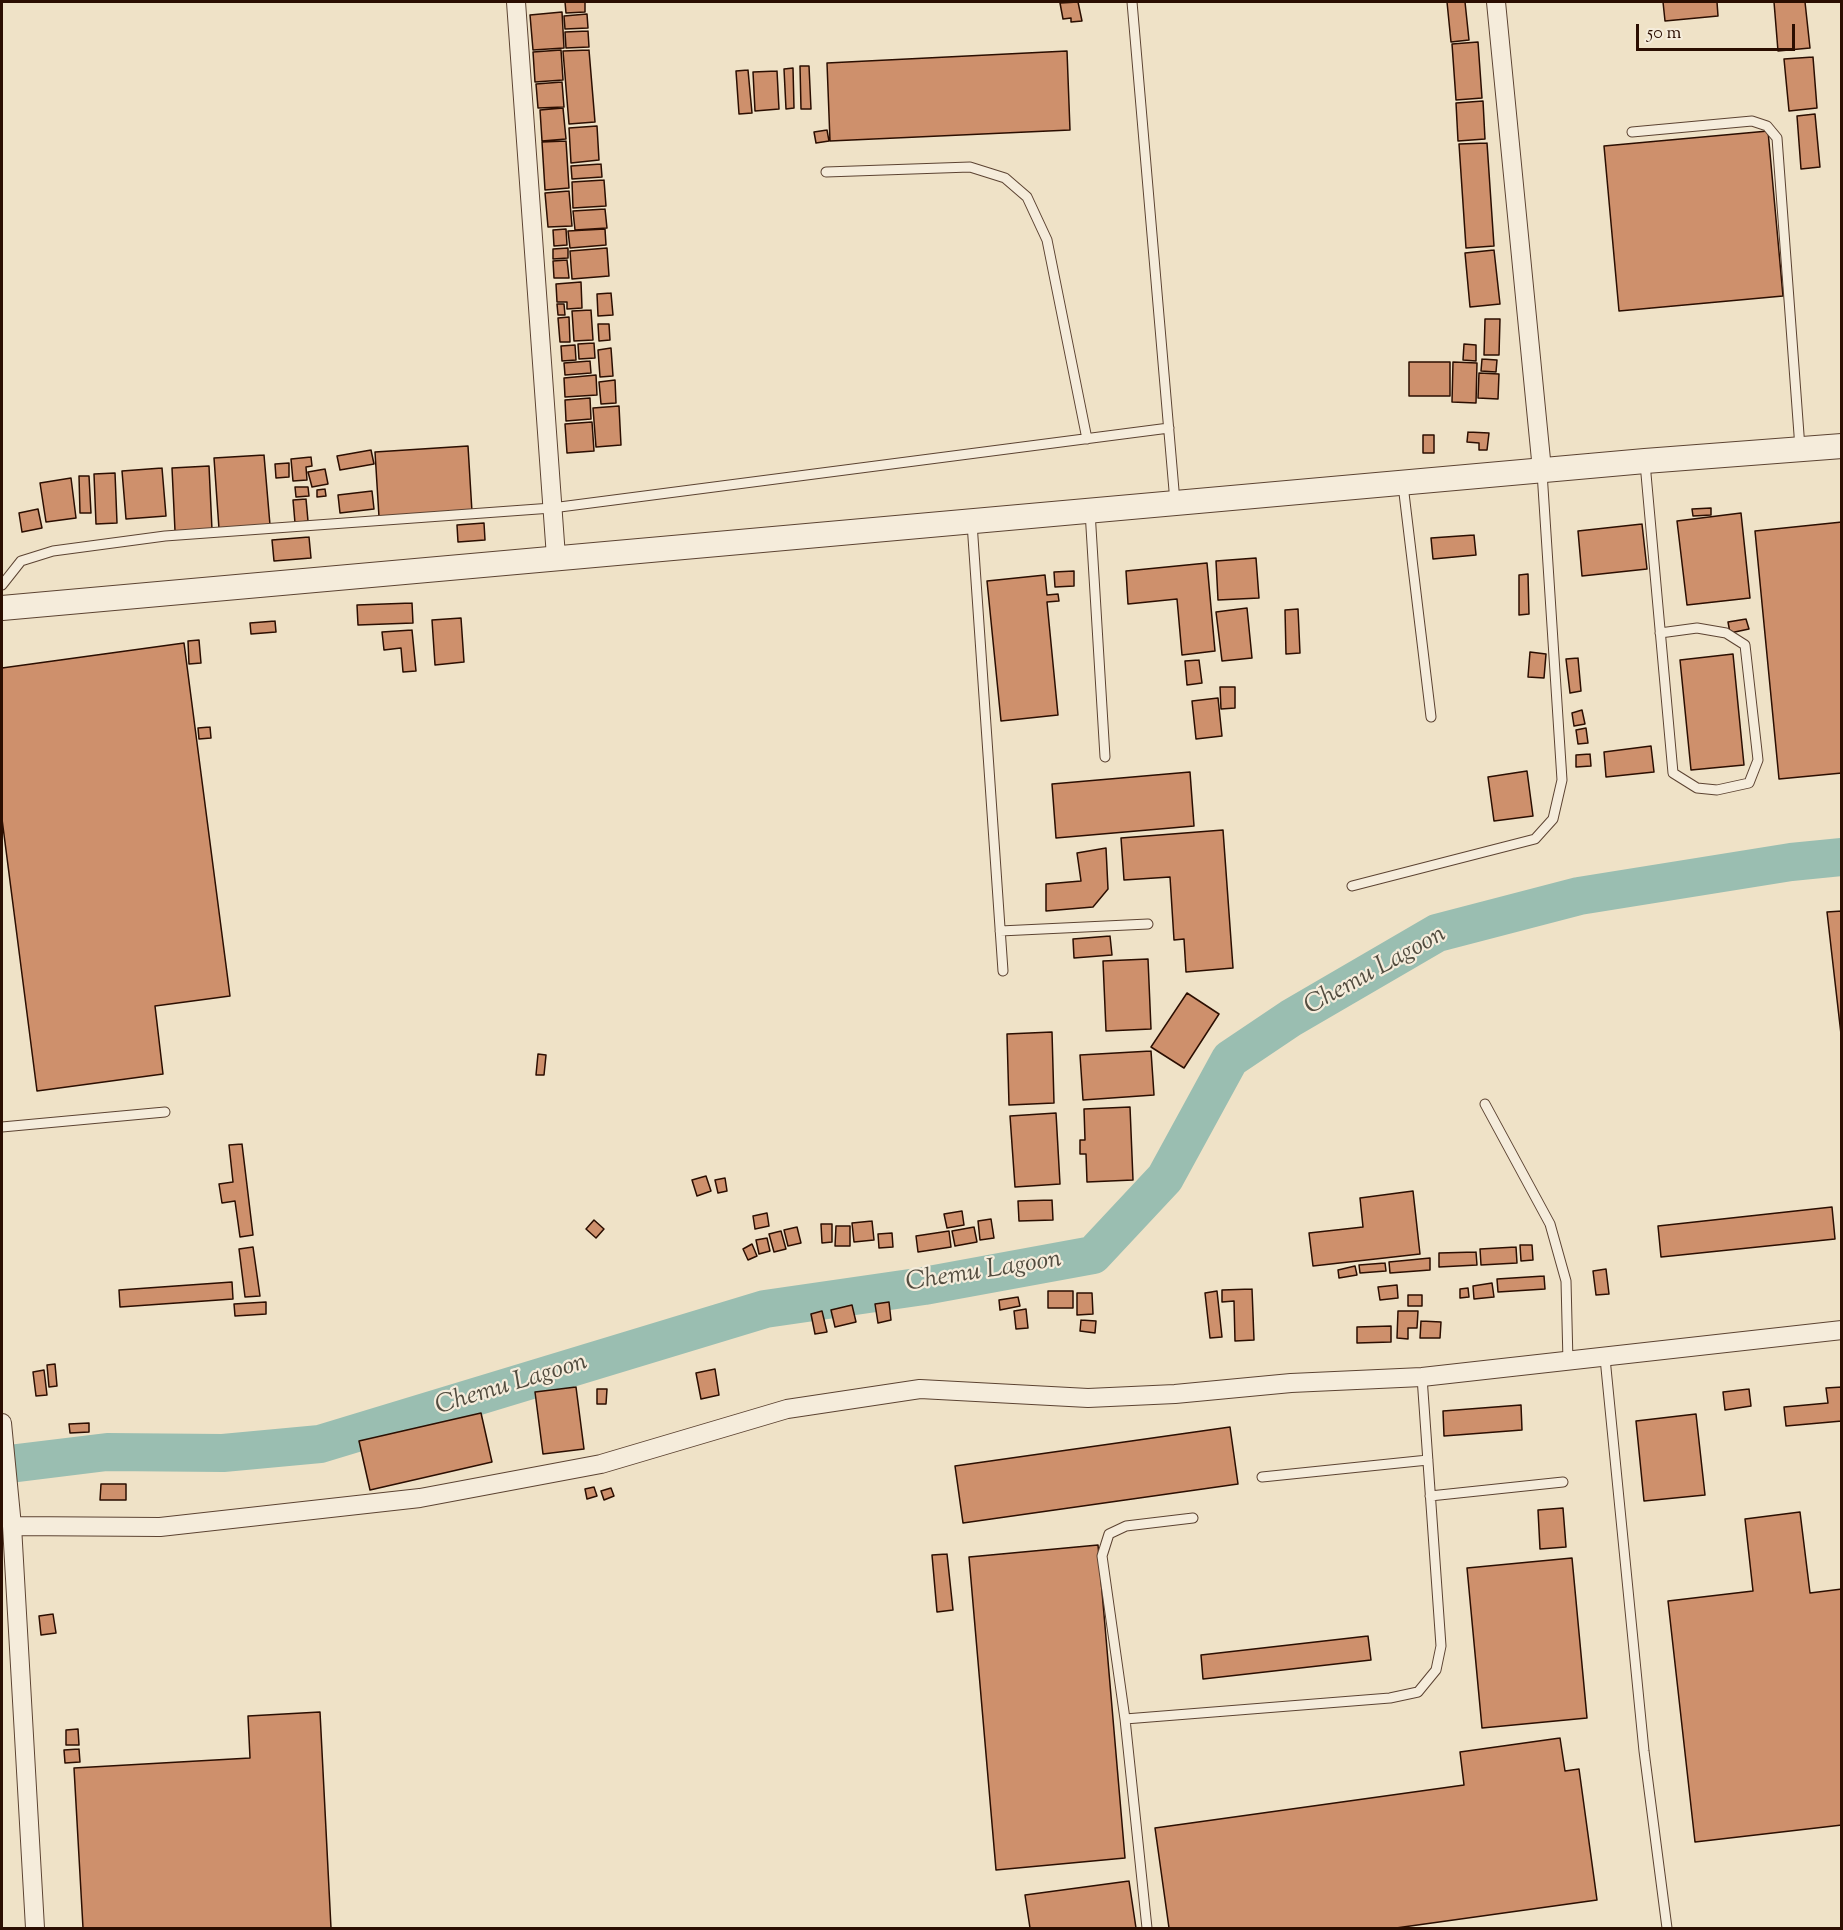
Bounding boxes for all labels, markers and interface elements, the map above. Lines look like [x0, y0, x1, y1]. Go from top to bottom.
scale bar [1639, 12, 1798, 50]
text: 50 m [1647, 21, 1681, 47]
water label: Chemu Lagoon [1300, 920, 1452, 1024]
water label: Chemu Lagoon [904, 1245, 1064, 1301]
water label: Chemu Lagoon [432, 1348, 592, 1424]

